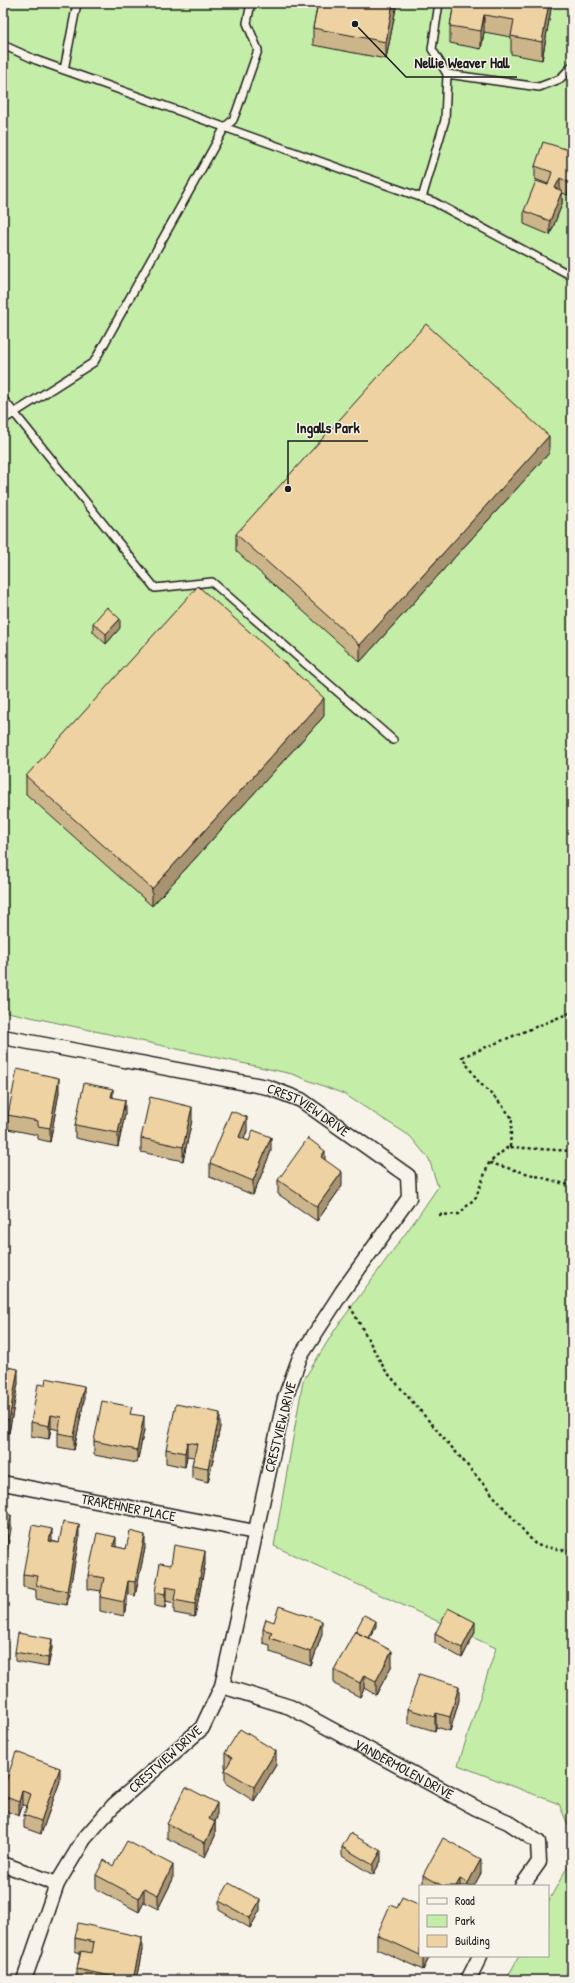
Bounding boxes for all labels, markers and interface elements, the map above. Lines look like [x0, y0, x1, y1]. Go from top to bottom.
callout: Nellie Weaver Hall [406, 50, 517, 77]
text: Nellie Weaver Hall [415, 52, 510, 73]
callout: Ingalls Park [288, 414, 368, 441]
text: Ingalls Park [296, 417, 361, 439]
street label: CRESTVIEW DRIVE [265, 1078, 354, 1141]
street label: CRESTVIEW DRIVE [259, 1380, 300, 1474]
street label: TRAKEHNER PLACE [80, 1488, 178, 1525]
street label: CRESTVIEW DRIVE [124, 1721, 205, 1797]
street label: VANDERMOLEN DRIVE [351, 1734, 457, 1803]
legend [419, 1885, 549, 1957]
text: Road [455, 1892, 475, 1909]
text: Park [455, 1912, 475, 1929]
text: Building [455, 1932, 490, 1949]

